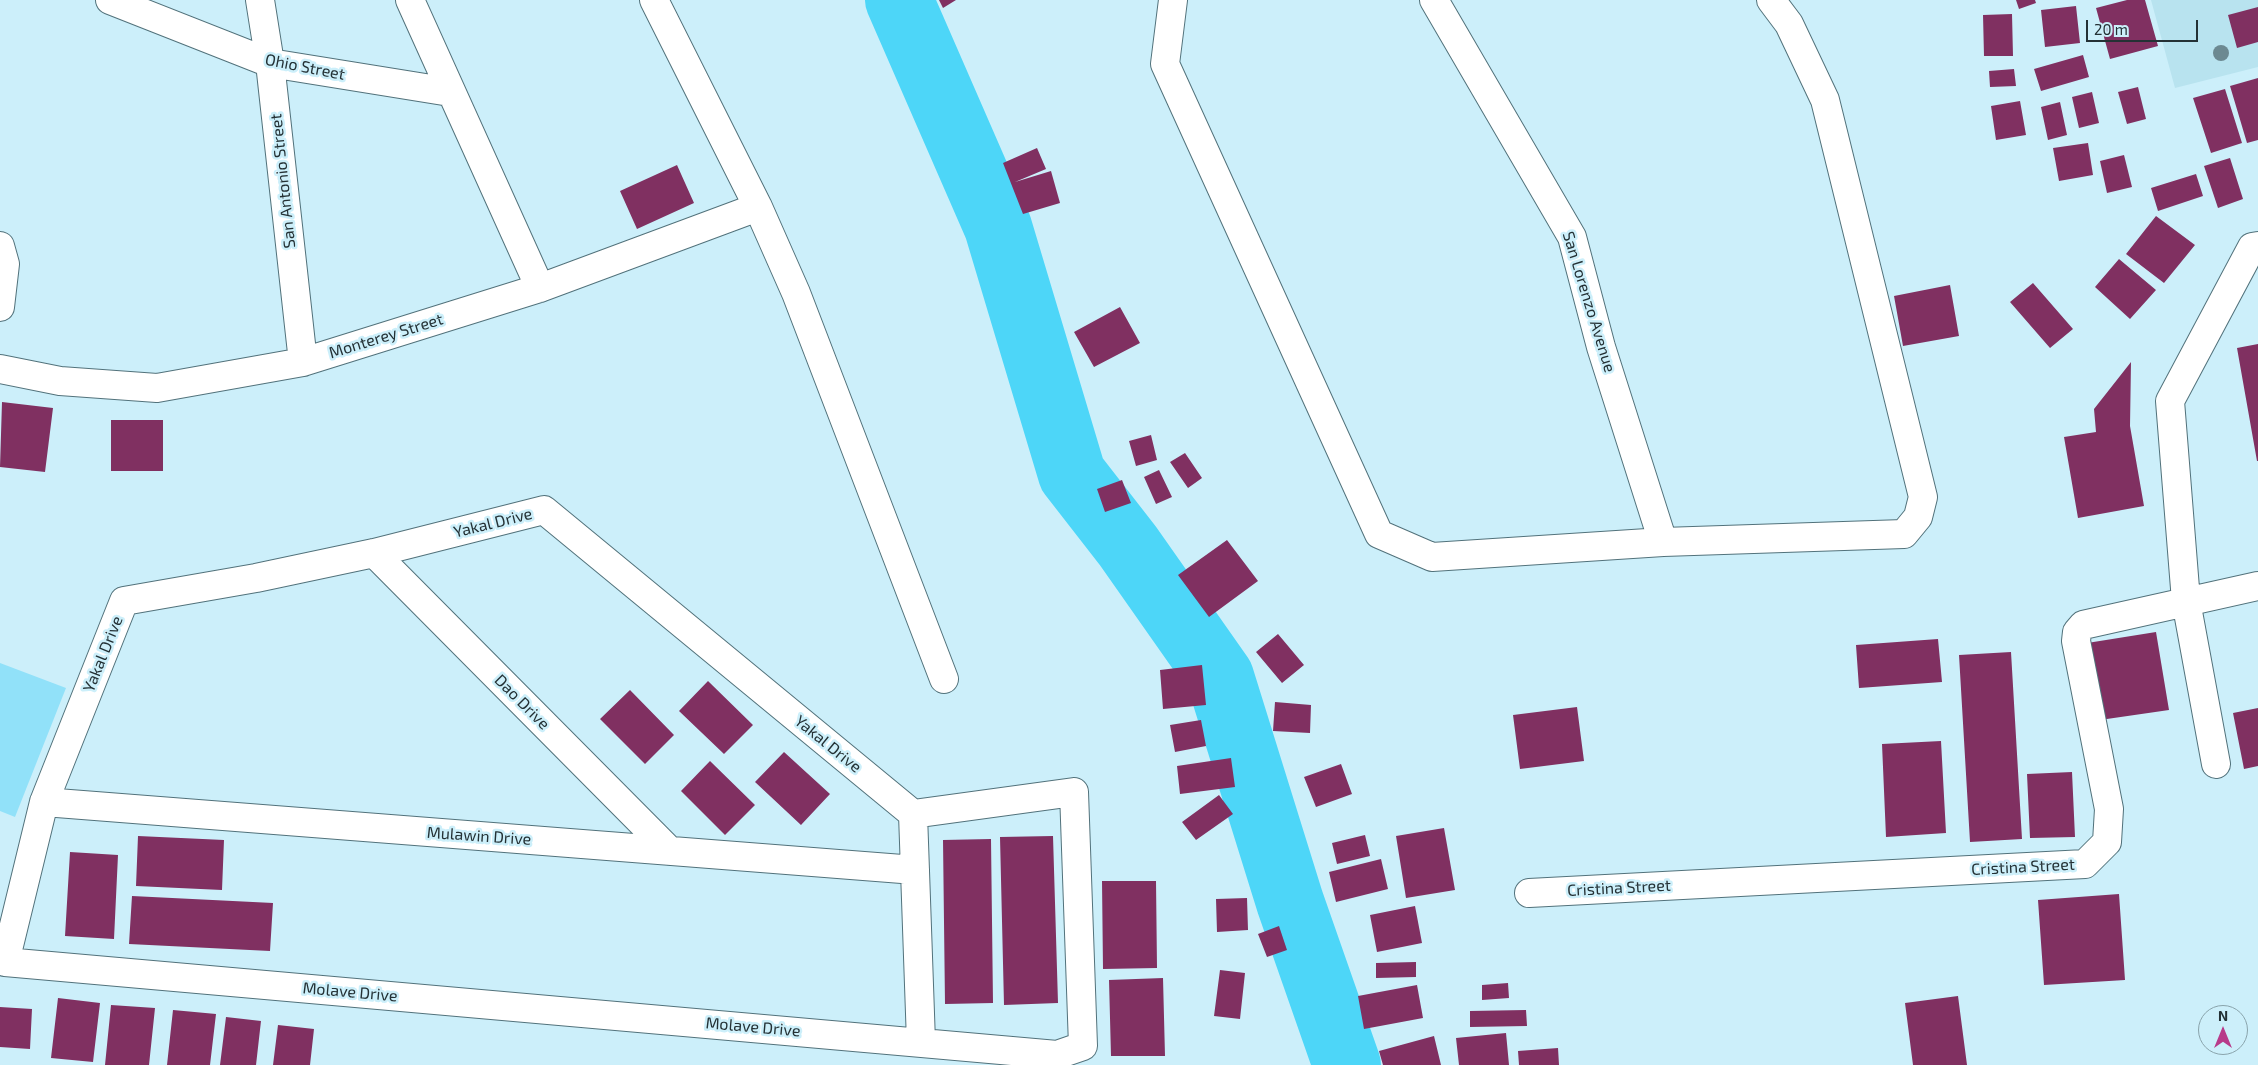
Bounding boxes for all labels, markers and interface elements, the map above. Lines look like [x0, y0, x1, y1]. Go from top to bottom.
scale bar [2088, 10, 2200, 42]
text: 20 m [2094, 20, 2128, 38]
street label: Ohio Street [263, 50, 347, 84]
street label: San Antonio Street [266, 113, 300, 249]
street label: San Lorenzo Avenue [1558, 229, 1620, 375]
street label: Monterey Street [327, 310, 445, 362]
street label: Yakal Drive [452, 504, 534, 542]
street label: Yakal Drive [79, 613, 127, 695]
street label: Dao Drive [490, 670, 554, 734]
street label: Yakal Drive [791, 711, 865, 777]
street label: Mulawin Drive [426, 823, 532, 849]
street label: Cristina Street [1971, 855, 2075, 879]
street label: Cristina Street [1567, 876, 1671, 900]
street label: Molave Drive [302, 978, 398, 1006]
north arrow [2198, 1005, 2248, 1055]
text: N [2218, 1007, 2228, 1024]
street label: Molave Drive [705, 1013, 801, 1041]

